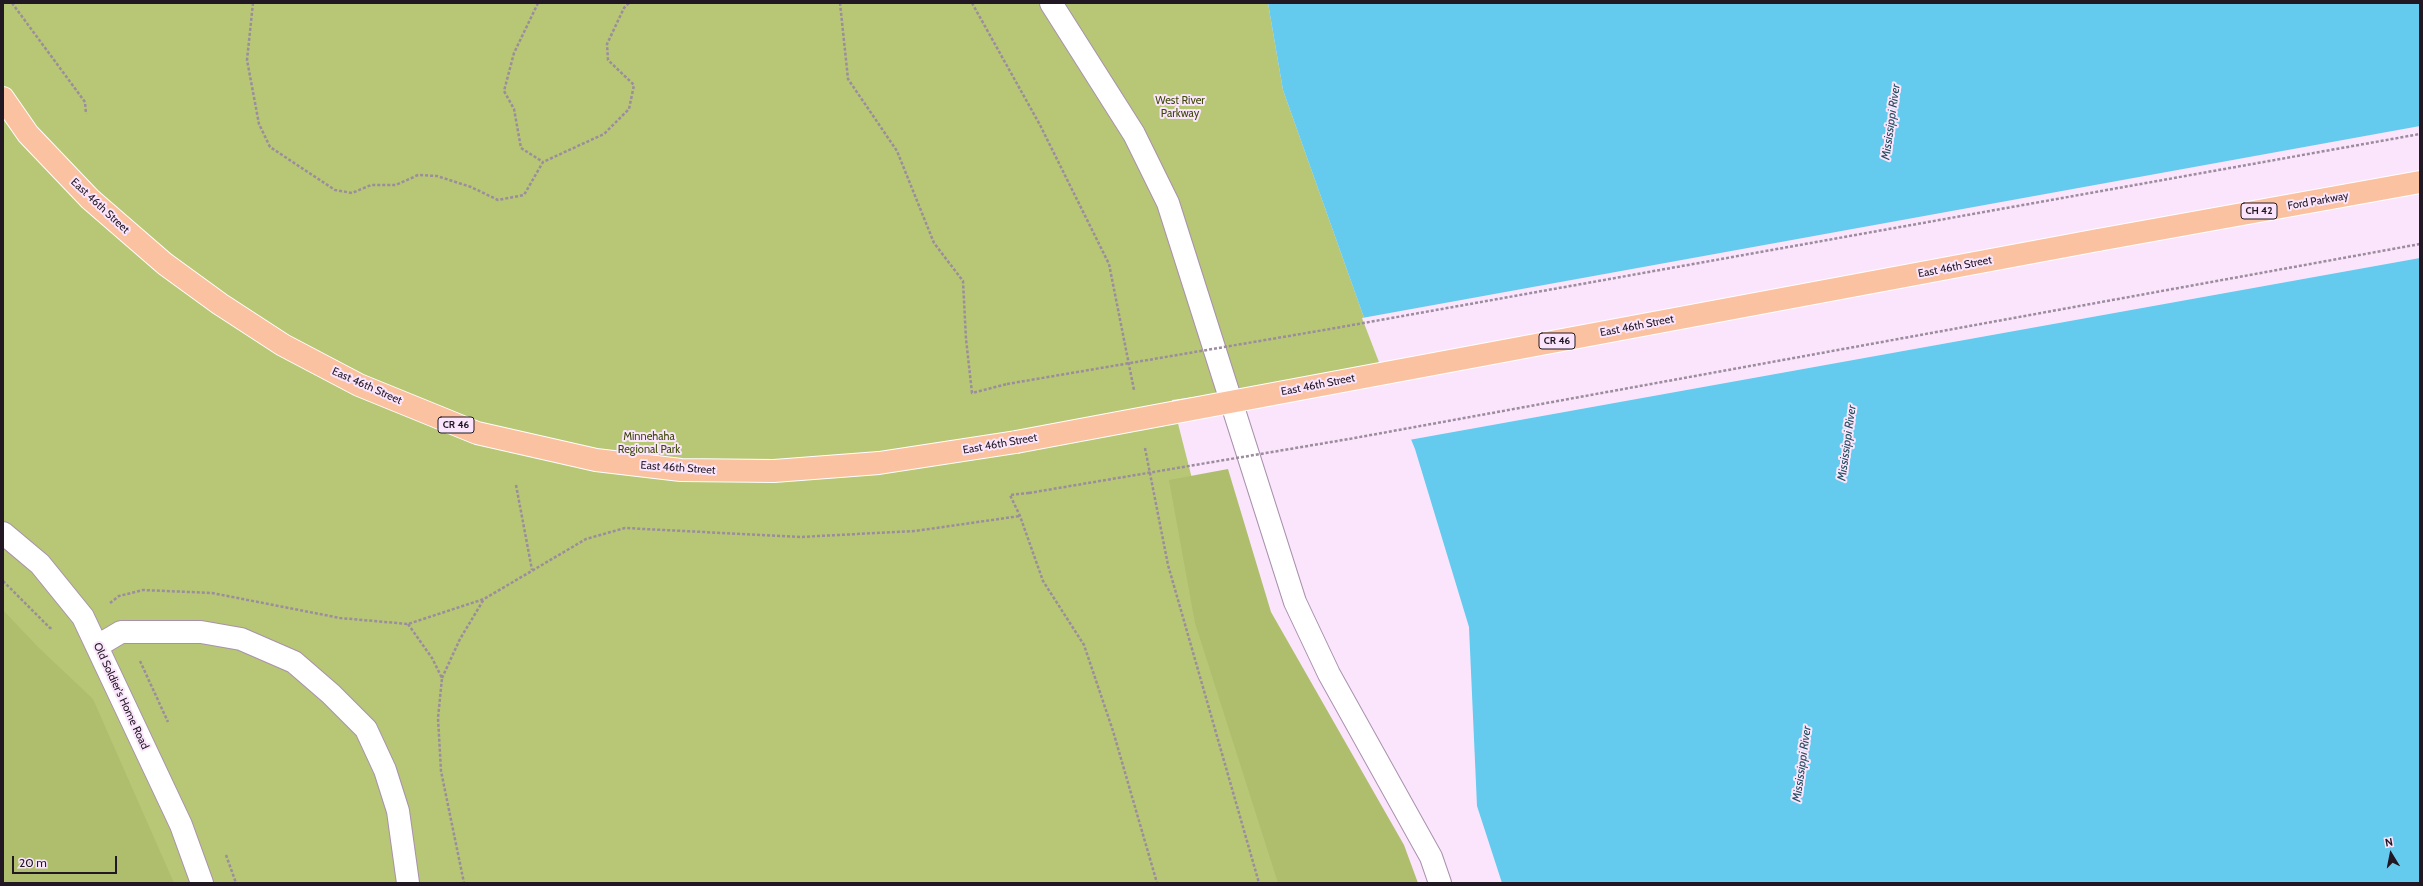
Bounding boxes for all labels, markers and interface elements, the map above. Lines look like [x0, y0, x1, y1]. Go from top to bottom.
water label: Mississippi River [1879, 83, 1903, 161]
park label: West River Parkway [1155, 94, 1205, 120]
street label: East 46th Street [68, 176, 132, 236]
street label: Ford Parkway [2287, 189, 2349, 213]
road number: CH 42 [2241, 203, 2277, 219]
street label: East 46th Street [1917, 253, 1993, 281]
street label: East 46th Street [1599, 312, 1675, 340]
road number: CR 46 [1539, 333, 1575, 349]
street label: East 46th Street [330, 365, 404, 407]
street label: East 46th Street [1280, 371, 1356, 399]
water label: Mississippi River [1835, 404, 1859, 482]
road number: CR 46 [438, 417, 474, 433]
park label: Minnehaha Regional Park [618, 430, 680, 456]
street label: East 46th Street [962, 431, 1038, 457]
street label: East 46th Street [640, 459, 716, 477]
street label: Old Soldier's Home Road [90, 641, 152, 751]
water label: Mississippi River [1790, 725, 1814, 803]
north arrow [2371, 834, 2411, 874]
text: N [2384, 835, 2394, 850]
scale bar [14, 848, 119, 874]
text: 20 m [19, 855, 47, 870]

